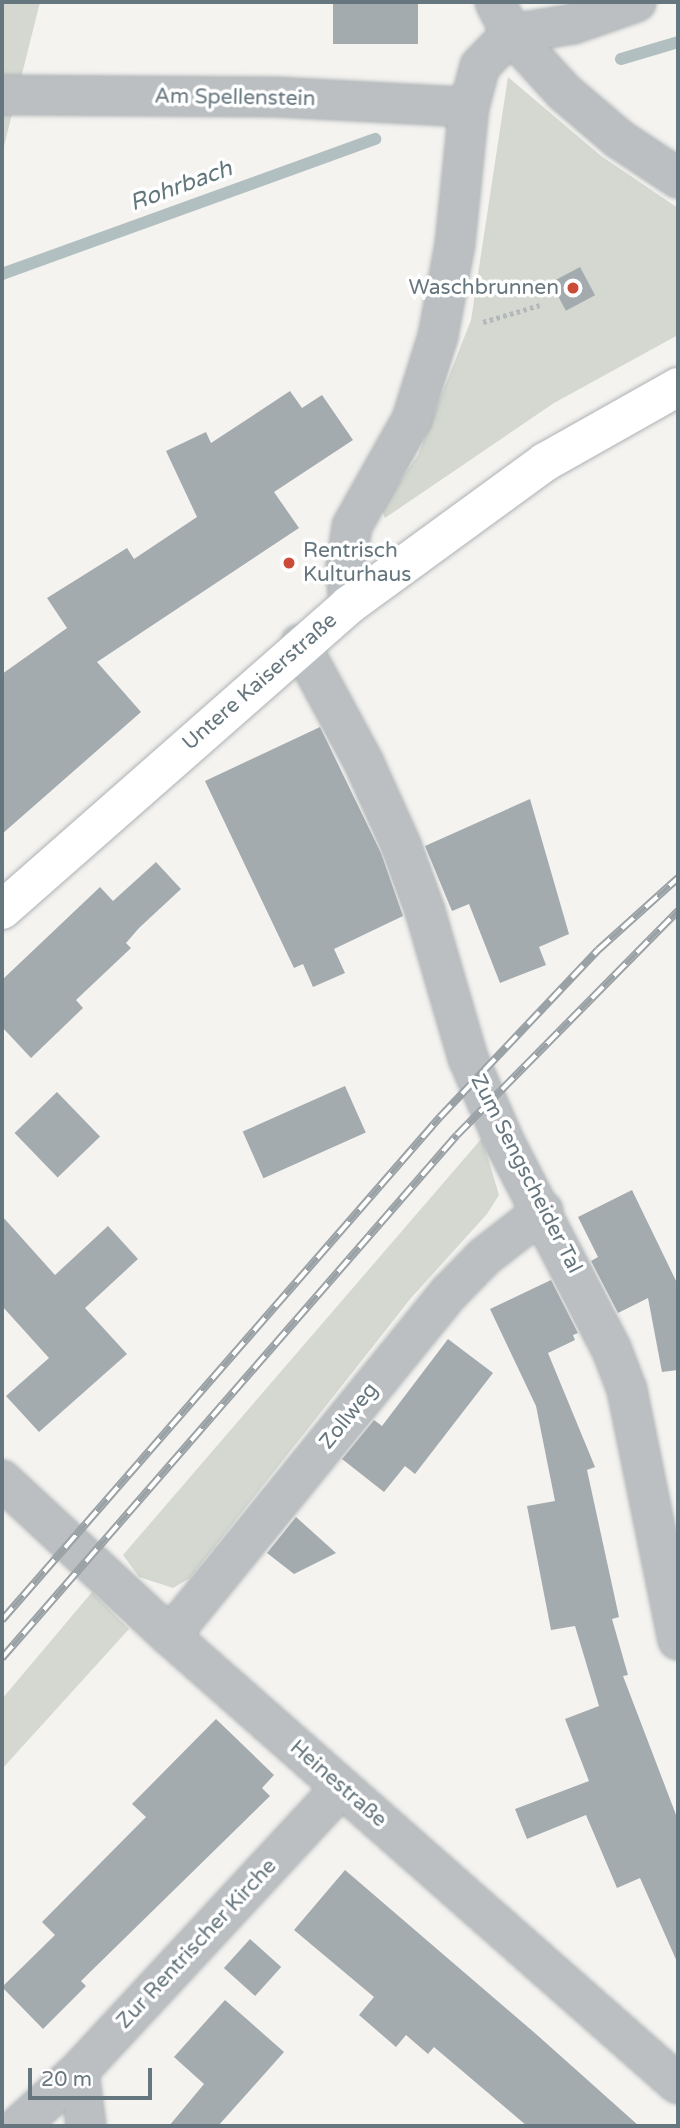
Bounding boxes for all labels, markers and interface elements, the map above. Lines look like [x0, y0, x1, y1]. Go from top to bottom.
street label: Am Spellenstein [154, 84, 316, 112]
water label: Rohrbach [126, 155, 236, 217]
place label: Waschbrunnen [408, 275, 559, 301]
marker: Waschbrunnen [565, 280, 581, 296]
place label: Rentrisch Kulturhaus [303, 538, 411, 588]
marker: Rentrisch Kulturhaus [281, 555, 297, 571]
street label: Untere Kaiserstraße [178, 608, 342, 756]
street label: Zum Sengscheider Tal [465, 1070, 587, 1278]
street label: Zollweg [315, 1378, 383, 1454]
street label: Heinestraße [285, 1735, 391, 1833]
street label: Zur Rentrischer Kirche [112, 1854, 282, 2034]
scale bar [32, 2054, 156, 2098]
text: 20 m [41, 2067, 92, 2092]

